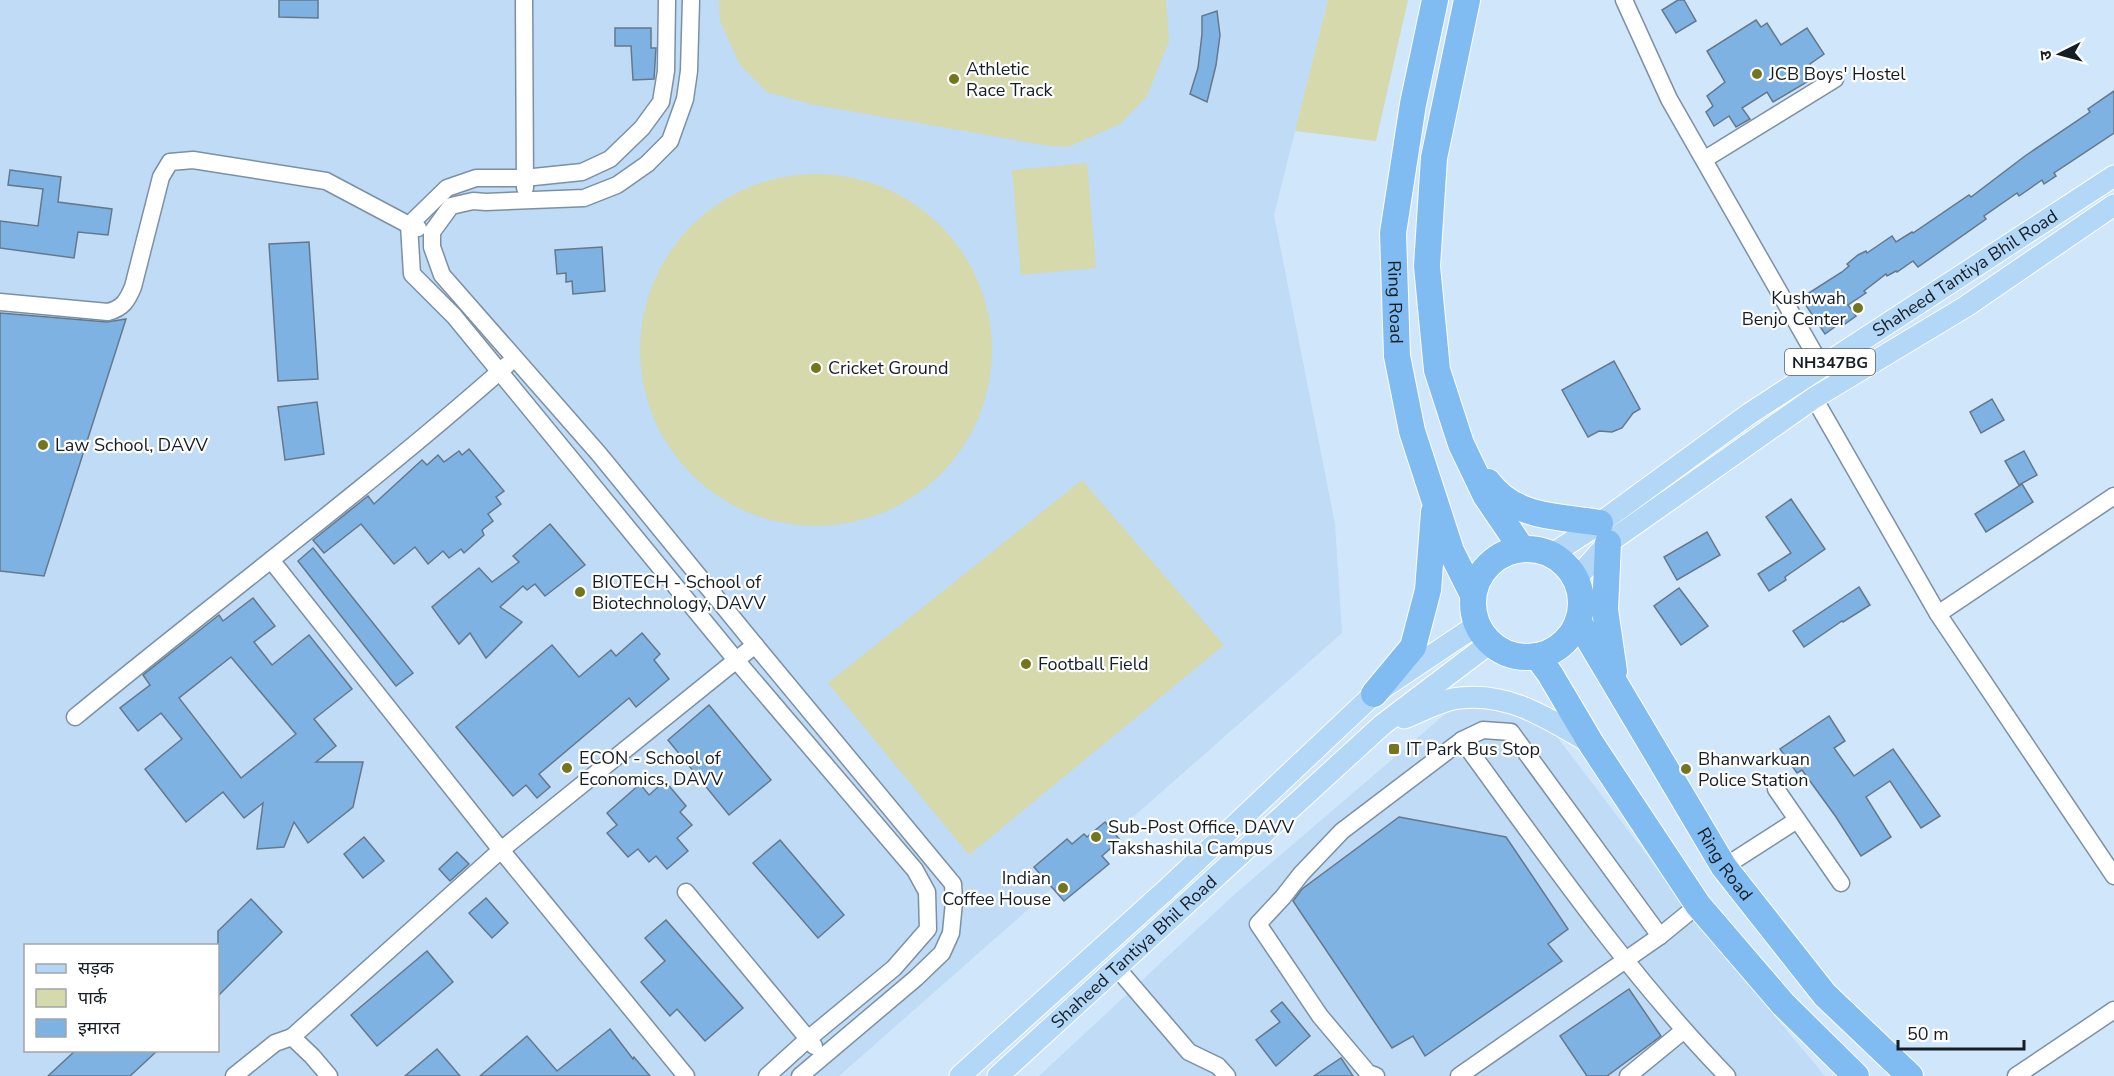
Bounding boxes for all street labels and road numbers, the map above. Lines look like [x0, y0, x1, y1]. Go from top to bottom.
street label: Shaheed Tantiya Bhil Road [1868, 204, 2062, 342]
street label: Ring Road [1382, 260, 1409, 344]
road number: NH347BG [1785, 349, 1875, 375]
street label: Ring Road [1691, 823, 1758, 906]
street label: Shaheed Tantiya Bhil Road [1046, 870, 1222, 1034]

